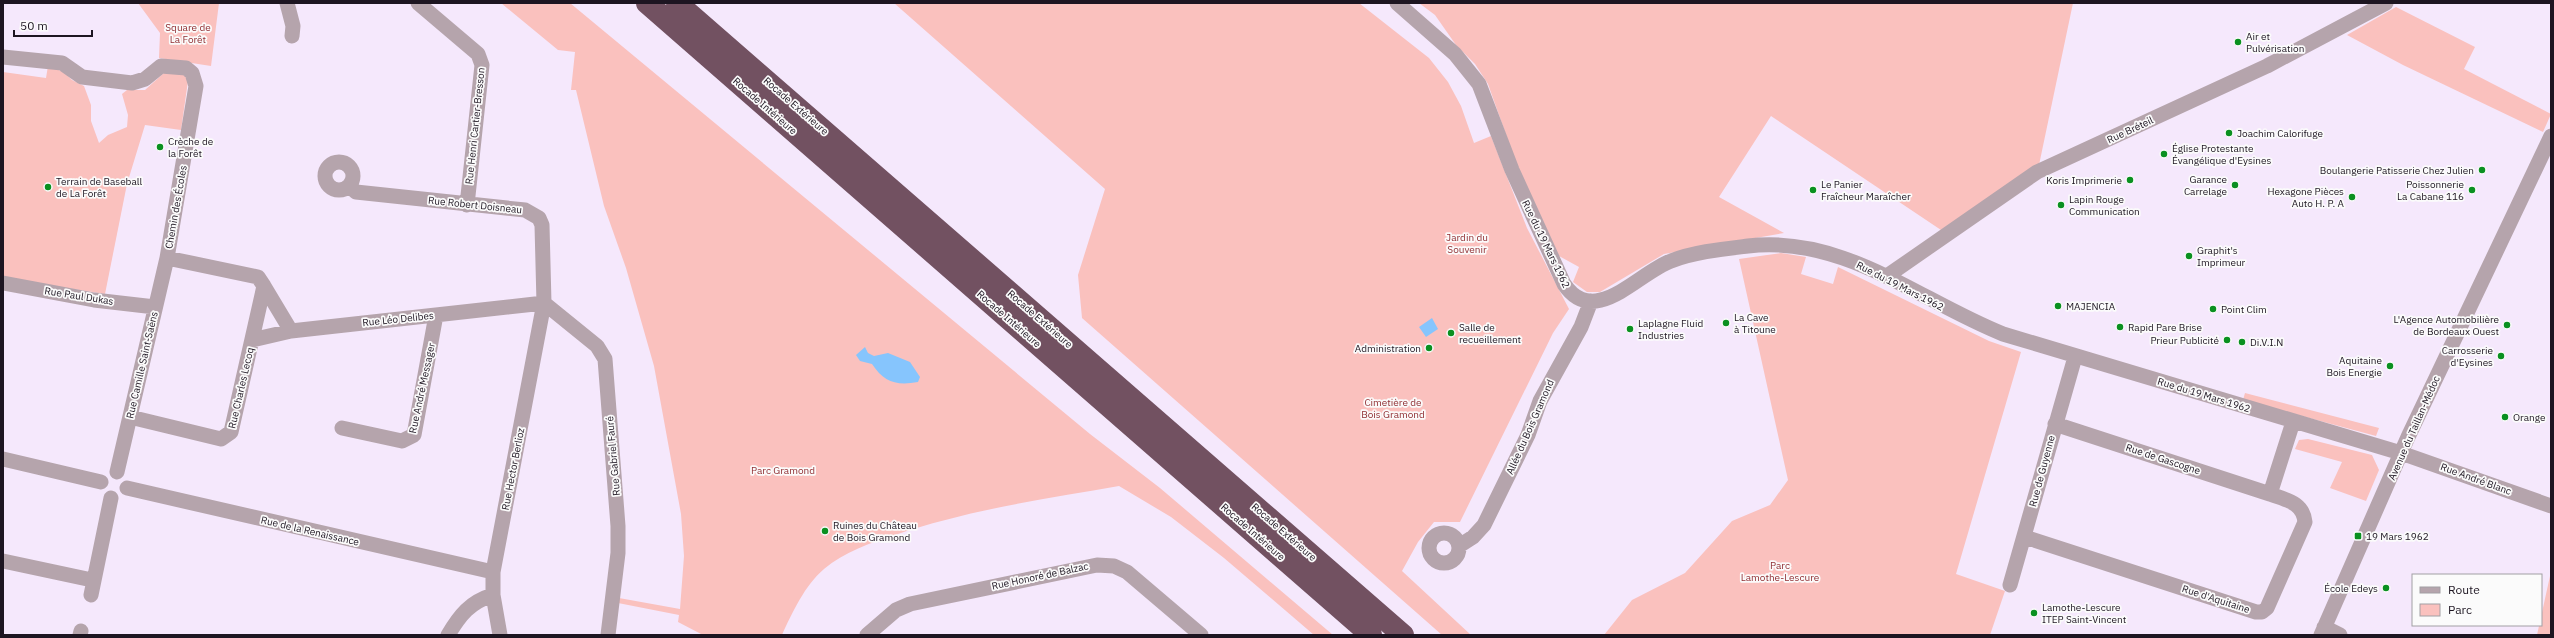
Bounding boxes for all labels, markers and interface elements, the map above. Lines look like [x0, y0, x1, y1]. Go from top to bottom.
scale bar [14, 12, 92, 38]
text: 50 m [20, 18, 48, 33]
park label: Square de La Forêt [165, 21, 211, 46]
place label: Air et Pulvérisation [2246, 30, 2304, 55]
marker: Air et Pulvérisation [2233, 37, 2243, 47]
street label: Rue Henri Cartier-Bresson [462, 67, 488, 185]
street label: Rocade Extérieure [761, 74, 832, 138]
street label: Rocade Intérieure [730, 75, 800, 138]
street label: Rue Bréteil [2105, 113, 2156, 146]
place label: Joachim Calorifuge [2237, 127, 2324, 140]
marker: Joachim Calorifuge [2224, 128, 2234, 138]
place label: Crèche de la Forêt [168, 135, 214, 160]
marker: Crèche de la Forêt [155, 142, 165, 152]
place label: Église Protestante Évangélique d'Eysines [2172, 142, 2271, 167]
marker: Église Protestante Évangélique d'Eysines [2159, 149, 2169, 159]
street label: Chemin des Écoles [162, 164, 190, 250]
place label: Boulangerie Patisserie Chez Julien [2320, 164, 2474, 177]
marker: Boulangerie Patisserie Chez Julien [2477, 165, 2487, 175]
place label: Garance Carrelage [2184, 173, 2228, 198]
place label: Koris Imprimerie [2046, 174, 2123, 187]
place label: Terrain de Baseball de La Forêt [56, 175, 142, 200]
marker: Koris Imprimerie [2125, 175, 2135, 185]
place label: Le Panier Fraîcheur Maraîcher [1821, 178, 1911, 203]
place label: Poissonnerie La Cabane 116 [2397, 178, 2465, 203]
marker: Garance Carrelage [2230, 180, 2240, 190]
marker: Terrain de Baseball de La Forêt [43, 182, 53, 192]
marker: Le Panier Fraîcheur Maraîcher [1808, 185, 1818, 195]
place label: Hexagone Pièces Auto H. P. A [2267, 185, 2345, 210]
marker: Poissonnerie La Cabane 116 [2467, 185, 2477, 195]
marker: Hexagone Pièces Auto H. P. A [2347, 192, 2357, 202]
place label: Lapin Rouge Communication [2069, 193, 2140, 218]
street label: Rue Robert Doisneau [427, 194, 523, 216]
street label: Rue du 19 Mars 1962 [1519, 198, 1573, 290]
marker: Lapin Rouge Communication [2056, 200, 2066, 210]
park label: Jardin du Souvenir [1446, 231, 1488, 256]
place label: Graphit's Imprimeur [2197, 244, 2246, 269]
marker: Graphit's Imprimeur [2184, 251, 2194, 261]
street label: Rue du 19 Mars 1962 [1854, 258, 1946, 314]
street label: Rue Paul Dukas [44, 284, 115, 308]
street label: Rocade Extérieure [1005, 287, 1076, 351]
street label: Rocade Intérieure [974, 288, 1044, 351]
place label: MAJENCIA [2066, 300, 2116, 313]
marker: MAJENCIA [2053, 301, 2063, 311]
place label: Point Clim [2221, 303, 2267, 316]
marker: Point Clim [2208, 304, 2218, 314]
street label: Rue Léo Delibes [362, 309, 435, 329]
street label: Rue Camille Saint-Saëns [123, 310, 161, 420]
place label: La Cave à Titoune [1734, 311, 1776, 336]
place label: L'Agence Automobilière de Bordeaux Ouest [2394, 313, 2500, 338]
place label: Laplagne Fluid Industries [1638, 317, 1703, 342]
marker: La Cave à Titoune [1721, 318, 1731, 328]
marker: L'Agence Automobilière de Bordeaux Ouest [2502, 320, 2512, 330]
place label: Salle de recueillement [1459, 321, 1522, 346]
place label: Rapid Pare Brise [2128, 321, 2202, 334]
marker: Rapid Pare Brise [2115, 322, 2125, 332]
marker: Laplagne Fluid Industries [1625, 324, 1635, 334]
marker: Salle de recueillement [1446, 328, 1456, 338]
place label: Prieur Publicité [2150, 334, 2219, 347]
marker: Prieur Publicité [2222, 335, 2232, 345]
place label: Di.V.I.N [2250, 336, 2283, 349]
marker: Di.V.I.N [2237, 337, 2247, 347]
street label: Rue André Messager [406, 341, 438, 434]
place label: Administration [1355, 342, 1421, 355]
marker: Administration [1424, 343, 1434, 353]
place label: Carrosserie d'Eysines [2442, 344, 2493, 369]
street label: Rue Charles Lecoq [225, 346, 257, 430]
marker: Carrosserie d'Eysines [2496, 351, 2506, 361]
place label: Aquitaine Bois Energie [2326, 354, 2383, 379]
marker: Aquitaine Bois Energie [2385, 361, 2395, 371]
street label: Avenue du Taillan-Médoc [2385, 374, 2443, 482]
street label: Rue du 19 Mars 1962 [2156, 375, 2252, 415]
street label: Allée du Bois Gramond [1503, 378, 1557, 476]
park label: Cimetière de Bois Gramond [1361, 396, 1425, 421]
place label: Orange [2513, 411, 2546, 424]
marker: Orange [2500, 412, 2510, 422]
street label: Rue Gabriel Fauré [603, 415, 623, 496]
street label: Rue Hector Berlioz [499, 426, 527, 511]
street label: Rue de Guyenne [2026, 433, 2058, 508]
street label: Rue de Gascogne [2124, 441, 2202, 477]
street label: Rue André Blanc [2439, 460, 2513, 498]
park label: Parc Gramond [751, 464, 815, 477]
street label: Rocade Extérieure [1249, 500, 1320, 564]
street label: Rocade Intérieure [1218, 501, 1288, 564]
street label: Rue de la Renaissance [260, 513, 361, 549]
place label: Ruines du Château de Bois Gramond [833, 519, 917, 544]
marker: Ruines du Château de Bois Gramond [820, 526, 830, 536]
place label: 19 Mars 1962 [2366, 530, 2429, 543]
marker: 19 Mars 1962 [2353, 531, 2363, 541]
street label: Rue Honoré de Balzac [990, 559, 1090, 593]
park label: Parc Lamothe-Lescure [1741, 559, 1820, 584]
legend [2412, 574, 2542, 626]
street label: Rue d'Aquitaine [2180, 582, 2252, 616]
place label: École Edeys [2324, 582, 2378, 595]
text: Route [2448, 582, 2480, 597]
marker: École Edeys [2381, 583, 2391, 593]
place label: Lamothe-Lescure ITEP Saint-Vincent [2042, 601, 2127, 626]
text: Parc [2448, 602, 2472, 617]
marker: Lamothe-Lescure ITEP Saint-Vincent [2029, 608, 2039, 618]

